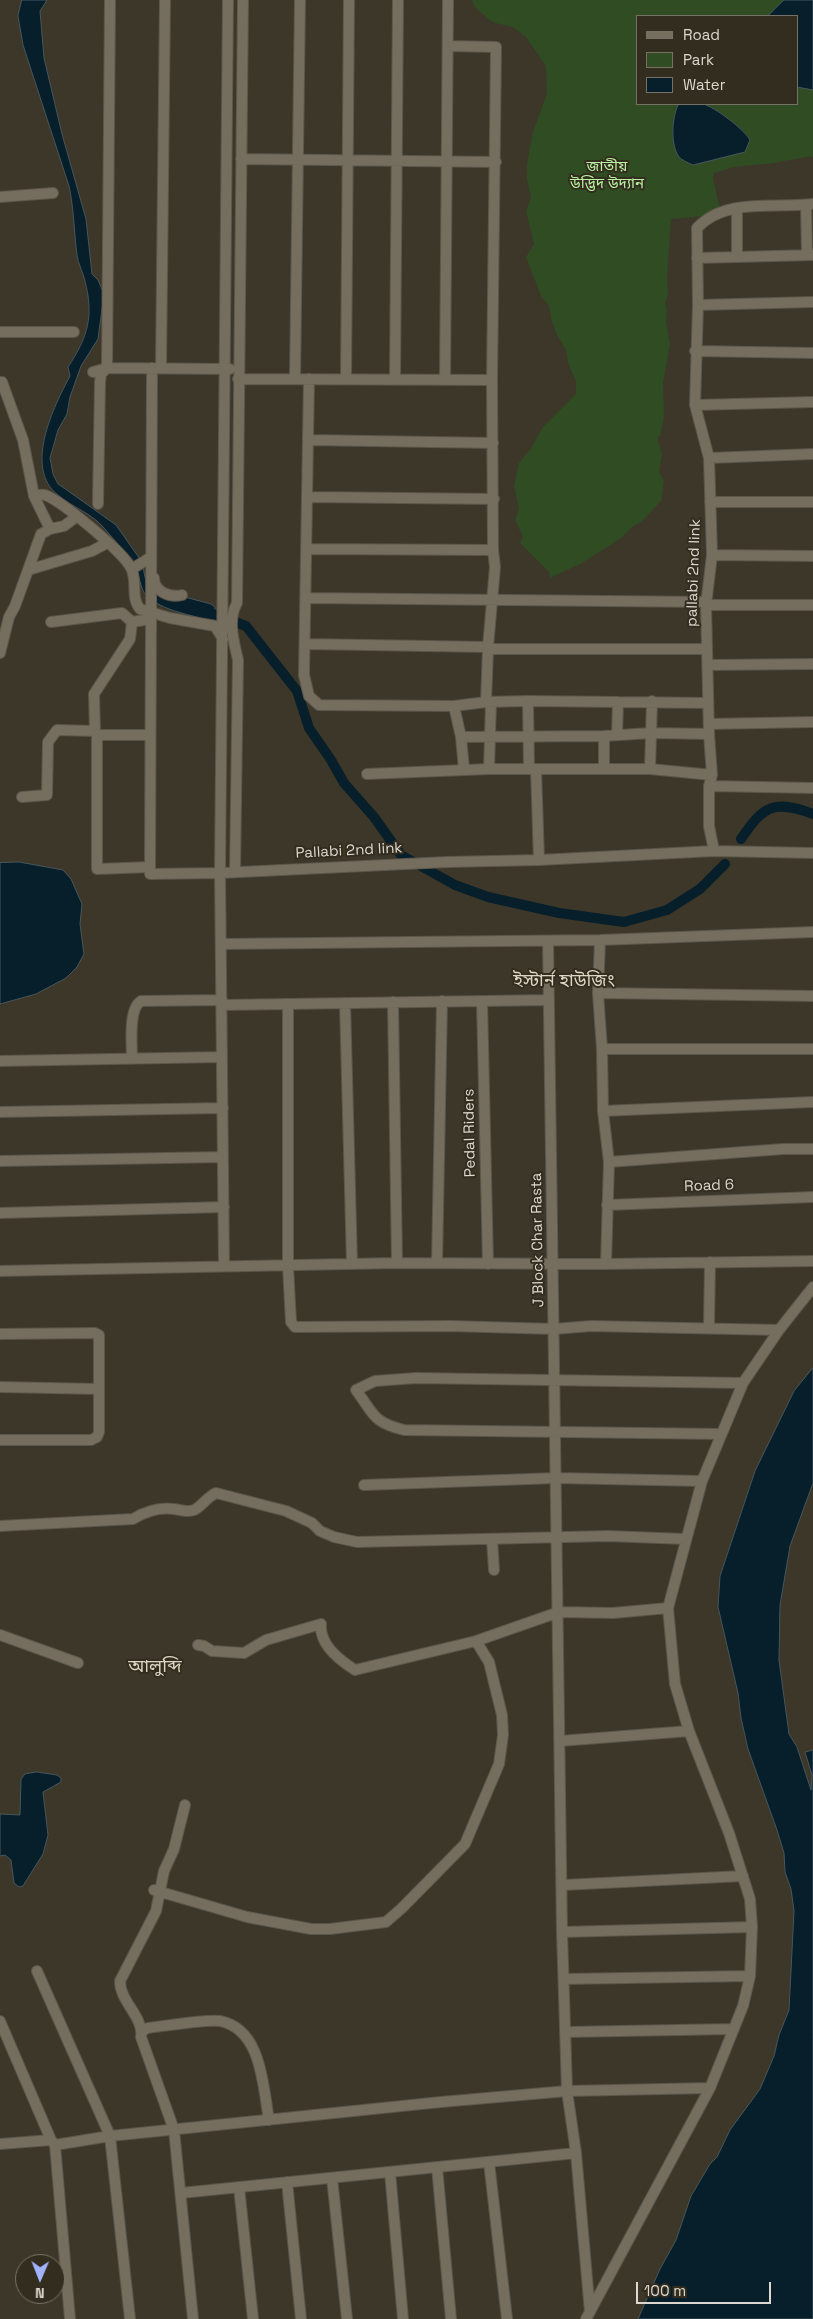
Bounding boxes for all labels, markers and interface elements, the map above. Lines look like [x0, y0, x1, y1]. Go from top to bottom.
legend [636, 15, 798, 105]
text: Road [683, 25, 720, 44]
text: Park [683, 50, 714, 69]
text: Water [683, 75, 725, 94]
park label: জাতীয় উদ্ভিদ উদ্যান [570, 158, 644, 193]
street label: pallabi 2nd link [683, 519, 705, 627]
street label: Pallabi 2nd link [295, 839, 403, 863]
district label: ইস্টার্ন হাউজিং [513, 970, 615, 992]
street label: Pedal Riders [460, 1089, 480, 1177]
street label: J Block Char Rasta [528, 1172, 548, 1308]
street label: Road 6 [684, 1176, 734, 1196]
district label: আলুব্দি [128, 1656, 182, 1678]
north arrow [15, 2254, 65, 2304]
scale bar [638, 2272, 773, 2304]
text: 100 m [644, 2281, 686, 2300]
text: N [35, 2284, 45, 2302]

